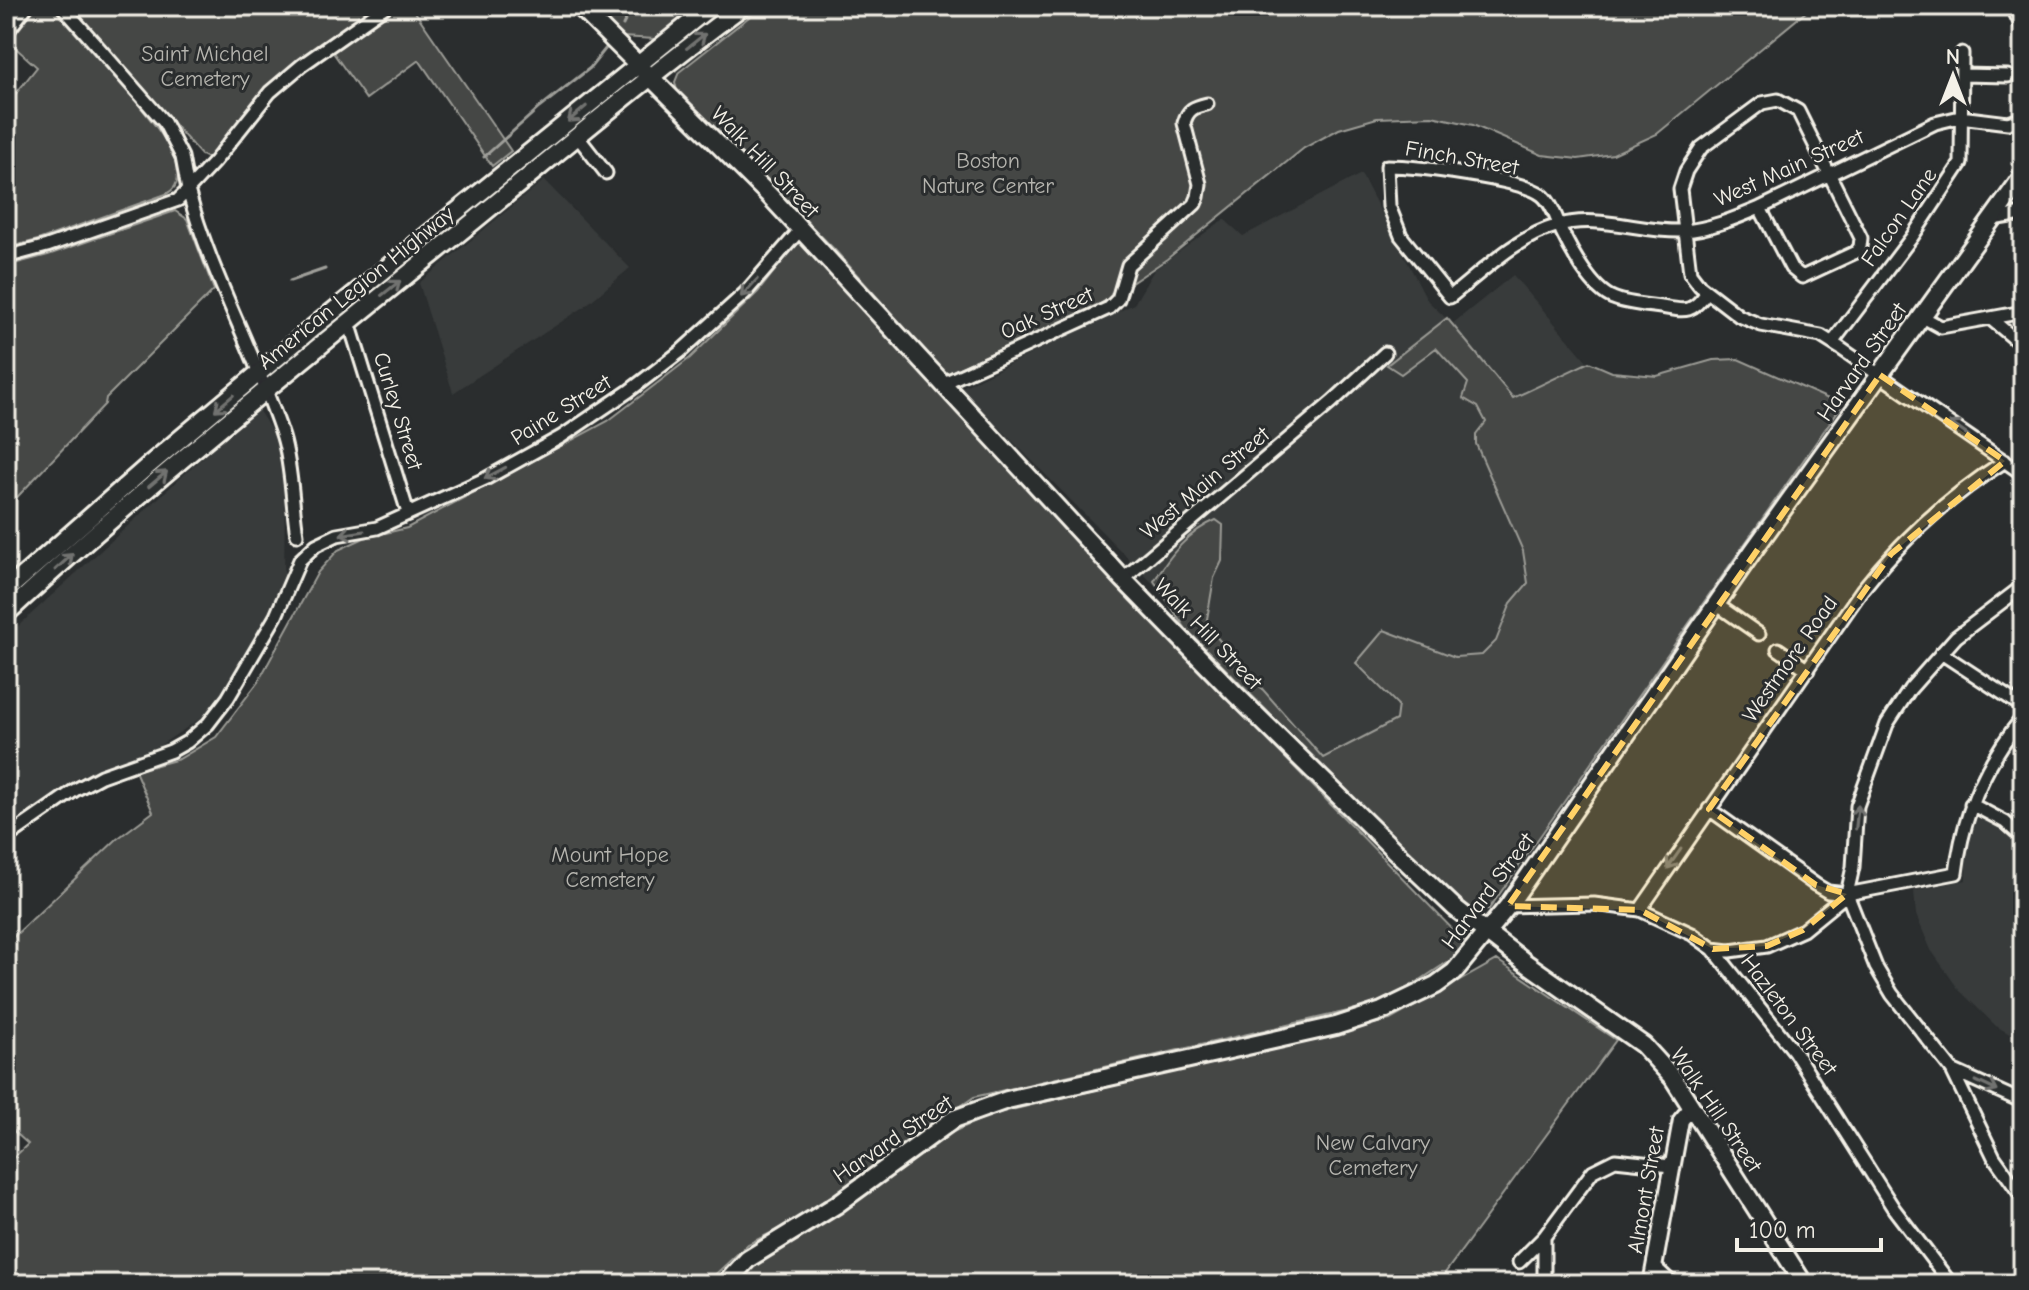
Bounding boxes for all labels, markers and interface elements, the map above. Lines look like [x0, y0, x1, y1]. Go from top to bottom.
one-way arrow [685, 33, 706, 50]
north arrow [1913, 36, 1993, 116]
park label: Saint Michael Cemetery [141, 41, 269, 92]
text: N [1946, 44, 1960, 70]
street label: Walk Hill Street [705, 101, 825, 224]
one-way arrow [568, 105, 588, 123]
street label: West Main Street [1710, 123, 1868, 213]
street label: Finch Street [1403, 135, 1521, 181]
park label: Boston Nature Center [922, 148, 1054, 199]
street label: Falcon Lane [1856, 163, 1942, 271]
street label: American Legion Highway [253, 201, 459, 375]
one-way arrow [740, 277, 758, 297]
one-way arrow [380, 279, 401, 297]
street label: Oak Street [997, 281, 1098, 345]
street label: Harvard Street [1812, 297, 1913, 426]
street label: Curley Street [368, 349, 428, 474]
street label: Paine Street [506, 369, 617, 451]
one-way arrow [214, 394, 234, 412]
street label: West Main Street [1135, 421, 1275, 545]
one-way arrow [1948, 421, 1970, 437]
one-way arrow [483, 466, 507, 482]
one-way arrow [147, 470, 167, 488]
one-way arrow [340, 526, 365, 541]
one-way arrow [53, 553, 73, 571]
street label: Walk Hill Street [1148, 573, 1268, 696]
street label: Westmore Road [1737, 591, 1843, 727]
one-way arrow [1849, 804, 1864, 831]
street label: Harvard Street [1436, 827, 1540, 954]
park label: Mount Hope Cemetery [551, 842, 669, 893]
one-way arrow [1666, 848, 1683, 869]
street label: Hazleton Street [1735, 949, 1843, 1081]
street label: Walk Hill Street [1665, 1043, 1768, 1178]
one-way arrow [1975, 1079, 1999, 1094]
street label: Harvard Street [828, 1089, 958, 1188]
street label: Almont Street [1622, 1124, 1670, 1255]
park label: New Calvary Cemetery [1316, 1130, 1430, 1181]
scale bar [1737, 1202, 1881, 1252]
text: 100 m [1749, 1216, 1816, 1244]

